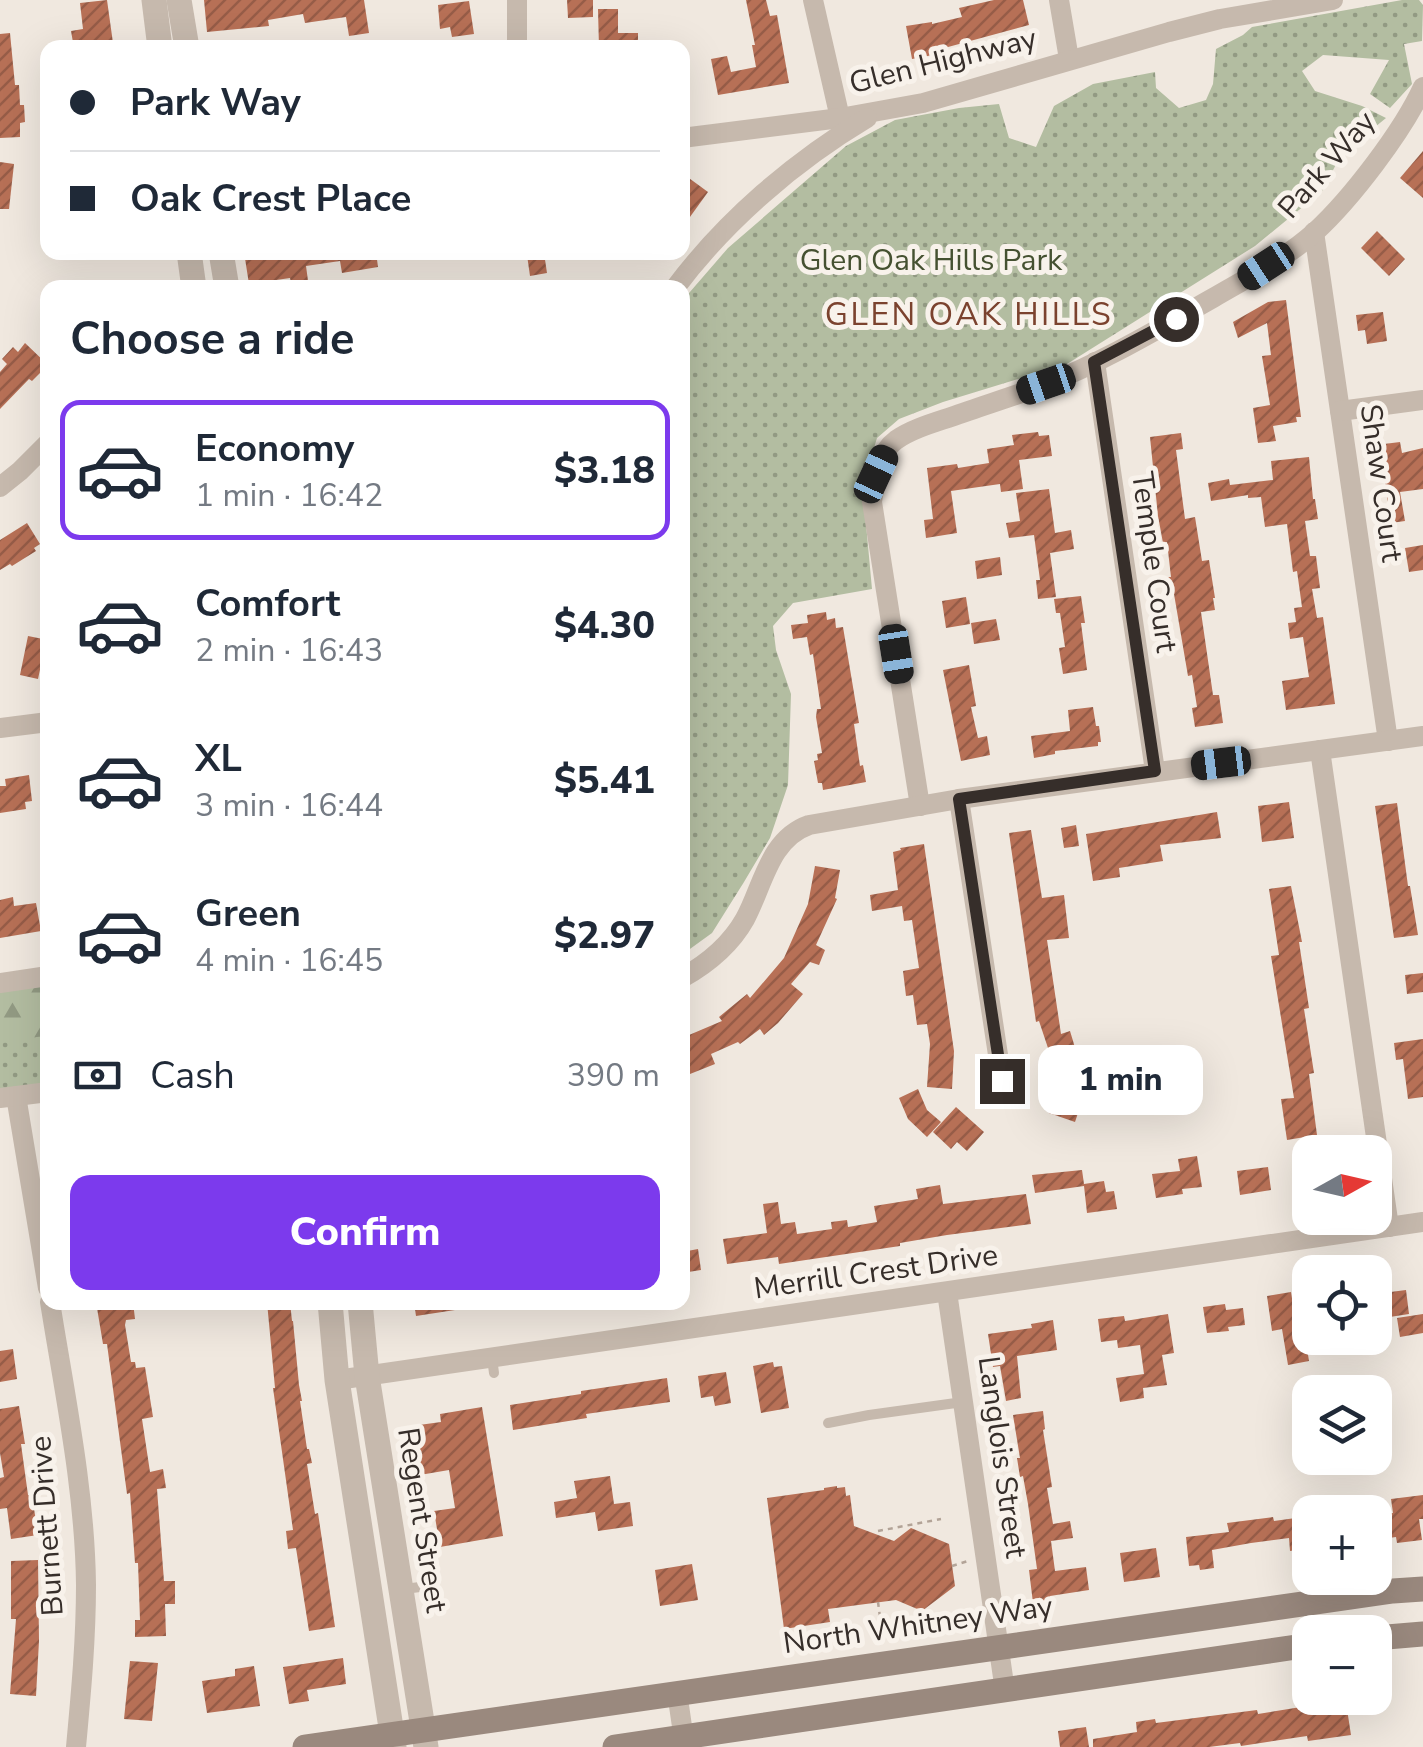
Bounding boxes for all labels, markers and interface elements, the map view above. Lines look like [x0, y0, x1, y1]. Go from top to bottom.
street label: Glen Highway [845, 18, 1041, 104]
text: Park Way [130, 77, 301, 128]
street label: Park Way [1269, 102, 1386, 228]
text: Oak Crest Place [130, 173, 411, 224]
car [1233, 237, 1299, 295]
park label: Glen Oak Hills Park [800, 240, 1063, 281]
district label: GLEN OAK HILLS [825, 293, 1113, 336]
route start [1154, 297, 1199, 342]
text: Choose a ride [70, 309, 355, 370]
car [1013, 360, 1079, 408]
street label: Shaw Court [1350, 401, 1412, 565]
text: Economy [195, 423, 354, 474]
icon: car [75, 425, 165, 515]
car [850, 440, 902, 508]
text: $3.18 [554, 445, 655, 496]
street label: Temple Court [1121, 469, 1187, 655]
text: 1 min · 16:42 [195, 474, 383, 517]
text: Comfort [195, 578, 340, 629]
icon: car [75, 580, 165, 670]
text: $4.30 [554, 600, 655, 651]
car [876, 622, 916, 686]
text: 2 min · 16:43 [195, 629, 383, 672]
text: XL [195, 733, 242, 784]
icon: car [75, 735, 165, 825]
car [1189, 744, 1253, 782]
text: $5.41 [554, 755, 655, 806]
text: 3 min · 16:44 [195, 784, 383, 827]
text: Green [195, 888, 301, 939]
icon: car [75, 890, 165, 980]
text: $2.97 [554, 910, 655, 961]
text: 4 min · 16:45 [195, 939, 383, 982]
callout: 1 min [1037, 1046, 1202, 1116]
icon: cash [70, 1048, 125, 1103]
text: Cash [150, 1050, 235, 1101]
text: 390 m [567, 1054, 660, 1097]
text: 1 min [1078, 1058, 1163, 1101]
route end [980, 1059, 1025, 1104]
north arrow [1292, 1135, 1392, 1235]
map controls [1292, 1135, 1392, 1715]
button: Confirm [70, 1175, 660, 1290]
street label: Merrill Crest Drive [751, 1235, 1001, 1309]
button: locate [1292, 1255, 1392, 1355]
street label: Langlois Street [968, 1354, 1037, 1561]
button: layers [1292, 1375, 1392, 1475]
street label: Regent Street [387, 1425, 457, 1616]
street label: Burnett Drive [20, 1435, 74, 1617]
button: + [1292, 1495, 1392, 1595]
street label: North Whitney Way [781, 1586, 1056, 1664]
button: − [1292, 1615, 1392, 1715]

